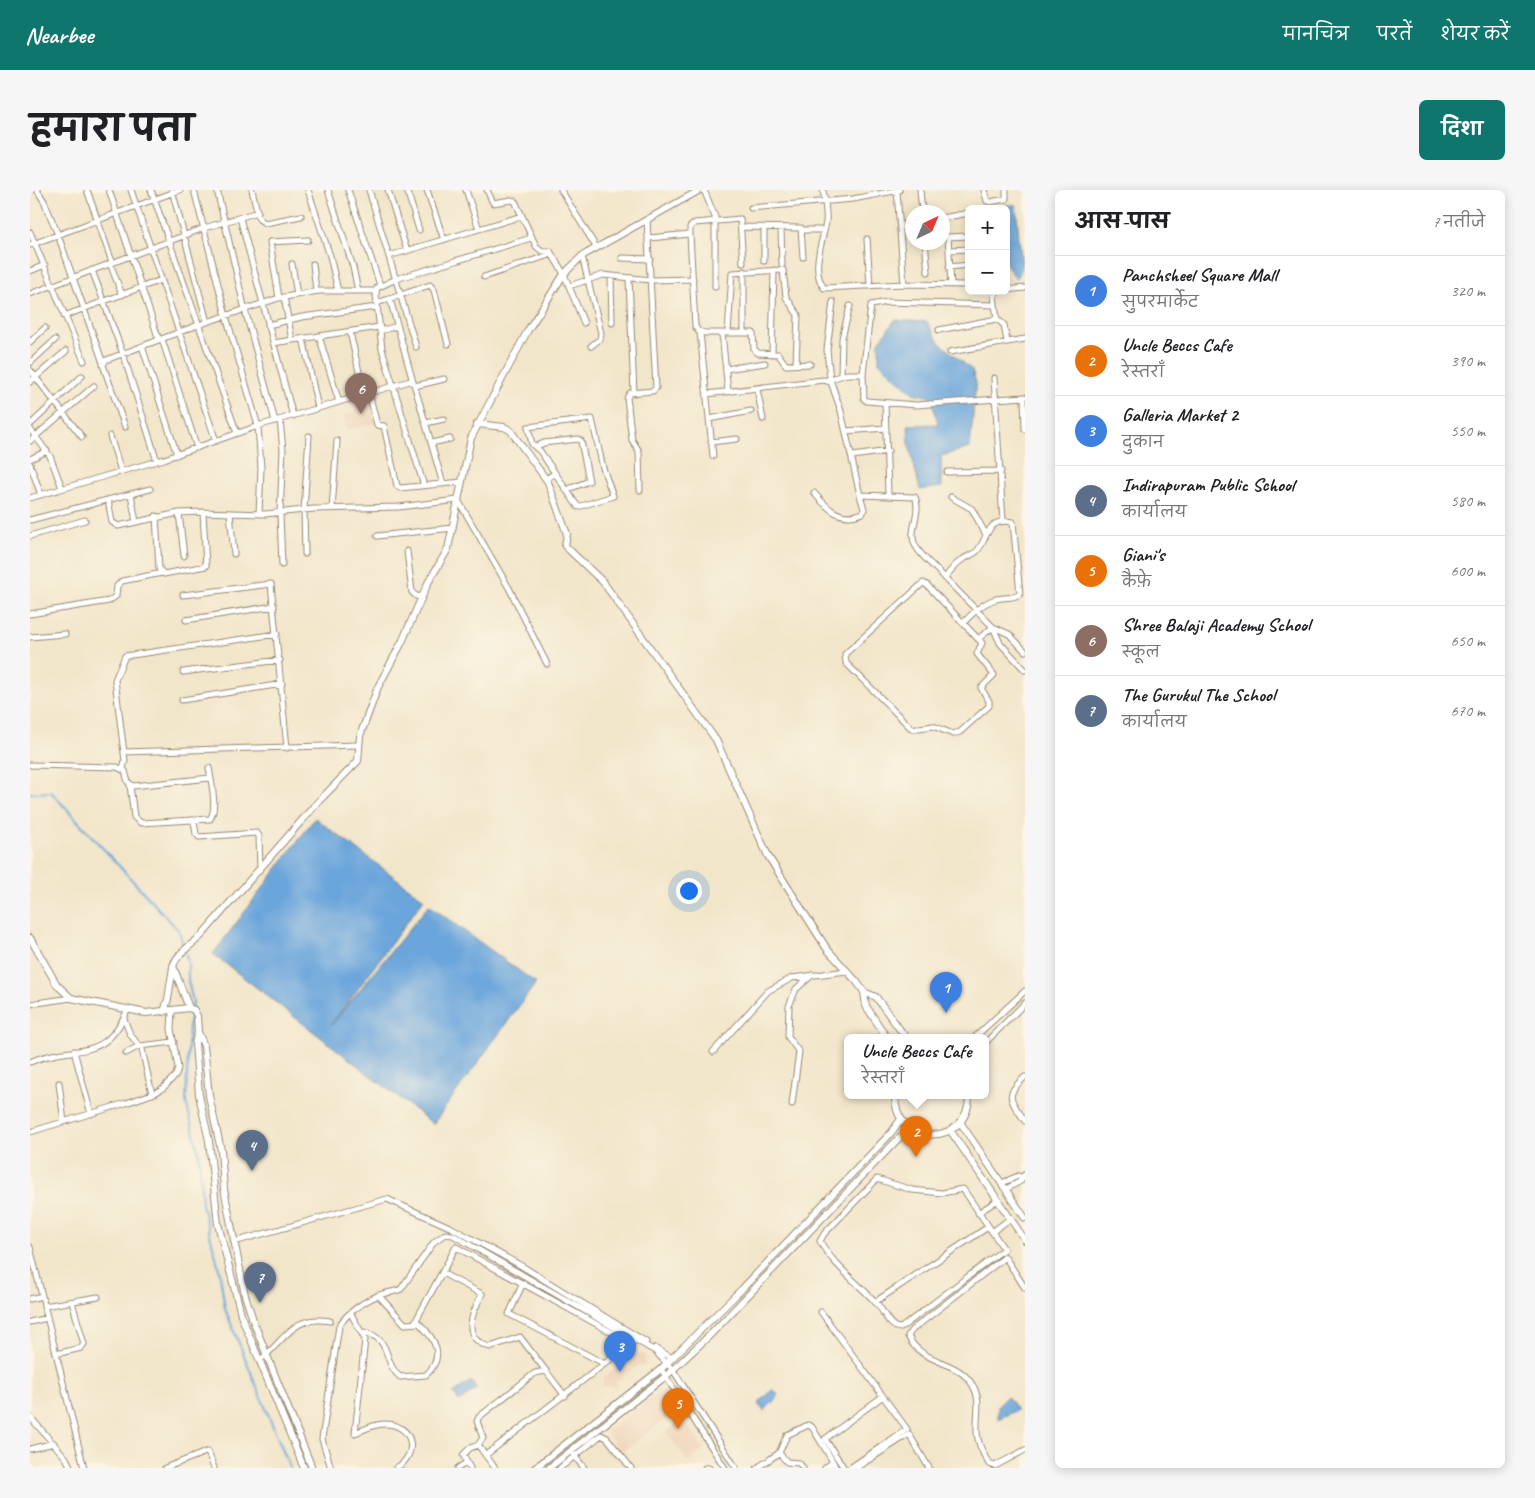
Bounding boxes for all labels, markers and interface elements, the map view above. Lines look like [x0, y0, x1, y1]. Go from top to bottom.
text: Nearbee [25, 20, 93, 50]
text: मानचित्र [1283, 23, 1349, 45]
text: परतें [1377, 23, 1412, 45]
text: शेयर करें [1440, 23, 1510, 45]
button: दिशा [1419, 100, 1505, 160]
text: हमारा पता [30, 106, 194, 151]
north arrow [905, 205, 950, 250]
map controls [965, 205, 1010, 295]
button: + [965, 205, 1010, 250]
text: आस-पास [1075, 208, 1169, 234]
text: 7 नतीजे [1432, 212, 1485, 232]
button: − [965, 250, 1010, 295]
text: Panchsheel Square Mall [1122, 263, 1277, 287]
text: 1 [1087, 281, 1095, 301]
text: 320 m [1451, 281, 1485, 301]
text: सुपरमार्केट [1122, 292, 1199, 312]
text: Uncle Beccs Cafe [1122, 333, 1232, 357]
text: 2 [1087, 351, 1095, 371]
text: 390 m [1451, 351, 1485, 371]
text: रेस्तराँ [1122, 362, 1165, 382]
pin: 6 [345, 373, 377, 414]
text: Galleria Market 2 [1122, 403, 1238, 427]
text: 3 [1087, 421, 1095, 441]
text: 550 m [1451, 421, 1485, 441]
text: दुकान [1122, 432, 1164, 452]
text: Indirapuram Public School [1122, 473, 1294, 497]
text: 4 [1087, 491, 1095, 511]
text: 580 m [1451, 491, 1485, 511]
text: कार्यालय [1122, 502, 1187, 522]
text: Giani's [1122, 543, 1164, 567]
text: 5 [1088, 561, 1094, 581]
text: 600 m [1451, 561, 1485, 581]
text: कैफ़े [1122, 572, 1151, 592]
text: Shree Balaji Academy School [1122, 613, 1310, 637]
text: 6 [1087, 631, 1095, 651]
text: 650 m [1451, 631, 1485, 651]
text: स्कूल [1122, 642, 1160, 662]
text: The Gurukul The School [1122, 683, 1275, 707]
text: 7 [1087, 701, 1095, 721]
text: 670 m [1451, 701, 1485, 721]
text: कार्यालय [1122, 712, 1187, 732]
your location [676, 878, 702, 904]
pin: 1 [930, 972, 962, 1013]
popup [844, 1034, 989, 1099]
text: Uncle Beccs Cafe [862, 1039, 971, 1063]
text: रेस्तराँ [862, 1068, 904, 1088]
pin: 2 [900, 1116, 932, 1157]
pin: 4 [236, 1130, 268, 1171]
pin: 7 [244, 1262, 276, 1303]
pin: 3 [604, 1331, 636, 1372]
pin: 5 [662, 1388, 694, 1429]

